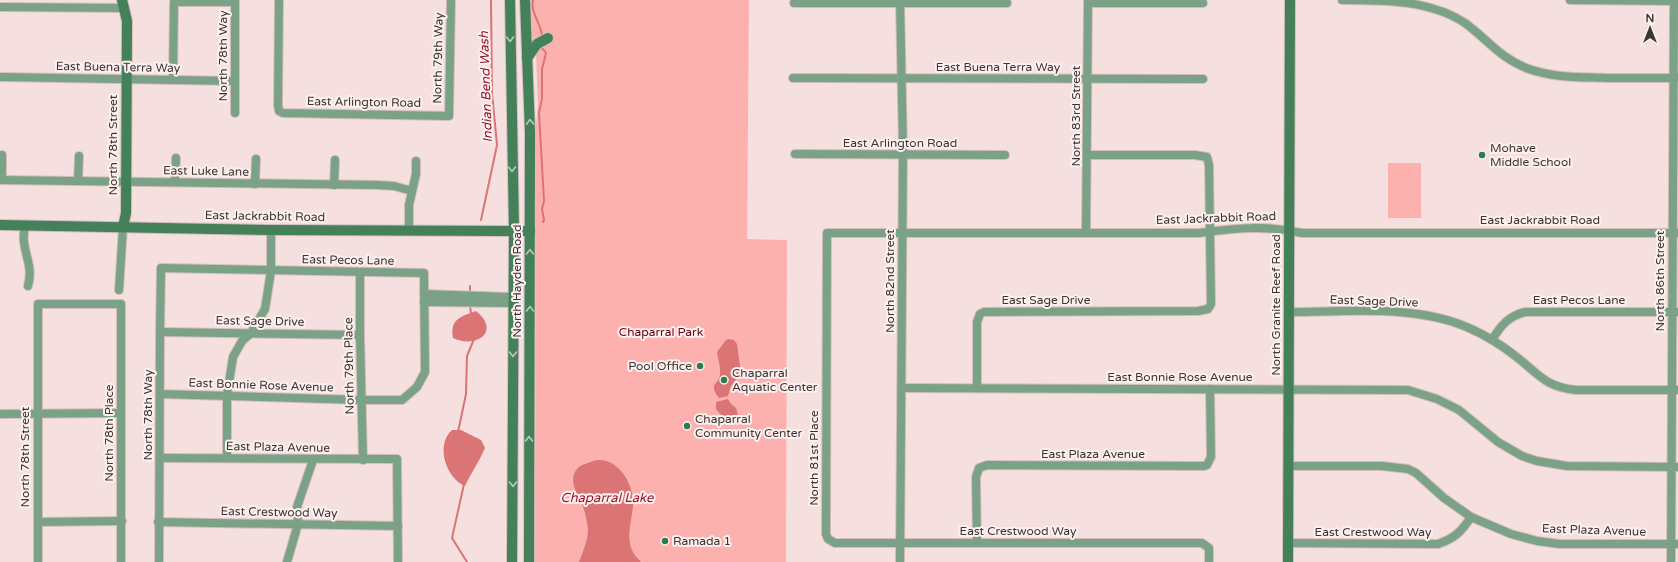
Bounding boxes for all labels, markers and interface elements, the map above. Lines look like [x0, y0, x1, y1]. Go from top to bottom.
north arrow [1630, 8, 1670, 48]
street label: North 78th Way [216, 10, 230, 102]
street label: North 79th Way [430, 12, 446, 104]
text: N [1646, 12, 1654, 25]
water label: Indian Bend Wash [476, 30, 496, 143]
one-way arrow [506, 36, 515, 42]
street label: East Buena Terra Way [56, 59, 181, 75]
street label: East Buena Terra Way [936, 60, 1061, 74]
street label: North 83rd Street [1069, 65, 1083, 166]
street label: North 78th Street [106, 94, 120, 195]
street label: East Arlington Road [307, 94, 421, 110]
one-way arrow [526, 119, 534, 125]
street label: East Arlington Road [843, 136, 957, 150]
place label: Mohave Middle School [1490, 141, 1571, 169]
marker: Mohave Middle School [1477, 150, 1487, 160]
street label: East Luke Lane [163, 163, 249, 179]
one-way arrow [508, 166, 517, 172]
street label: East Jackrabbit Road [205, 208, 325, 224]
street label: East Jackrabbit Road [1156, 209, 1276, 227]
street label: East Jackrabbit Road [1480, 213, 1600, 227]
street label: North Hayden Road [510, 224, 524, 338]
street label: North 82nd Street [883, 229, 897, 333]
street label: North 86th Street [1653, 230, 1667, 331]
street label: North Granite Reef Road [1269, 234, 1283, 376]
one-way arrow [526, 249, 534, 255]
street label: East Pecos Lane [302, 252, 395, 268]
street label: East Sage Drive [1329, 292, 1419, 310]
street label: East Sage Drive [1002, 293, 1091, 307]
street label: East Pecos Lane [1533, 293, 1626, 307]
one-way arrow [526, 306, 534, 312]
street label: East Sage Drive [215, 313, 305, 329]
street label: North 79th Place [341, 317, 357, 415]
park label: Chaparral Park [619, 325, 704, 339]
one-way arrow [509, 351, 517, 357]
place label: Pool Office [628, 359, 692, 373]
marker: Pool Office [695, 361, 705, 371]
place label: Chaparral Aquatic Center [732, 366, 818, 394]
street label: North 78th Way [141, 369, 155, 461]
street label: East Bonnie Rose Avenue [1107, 370, 1253, 384]
street label: East Bonnie Rose Avenue [188, 375, 334, 395]
marker: Chaparral Aquatic Center [719, 375, 729, 385]
street label: North 78th Place [102, 384, 116, 482]
street label: North 78th Street [18, 406, 32, 507]
street label: North 81st Place [807, 410, 821, 506]
place label: Chaparral Community Center [695, 412, 803, 440]
marker: Chaparral Community Center [682, 421, 692, 431]
one-way arrow [525, 436, 533, 442]
street label: East Plaza Avenue [226, 439, 330, 455]
street label: East Plaza Avenue [1041, 447, 1145, 461]
one-way arrow [509, 481, 517, 487]
water label: Chaparral Lake [561, 490, 654, 506]
street label: East Crestwood Way [220, 504, 338, 520]
street label: East Plaza Avenue [1542, 521, 1647, 539]
street label: East Crestwood Way [960, 524, 1077, 538]
street label: East Crestwood Way [1315, 525, 1432, 539]
place label: Ramada 1 [673, 534, 731, 548]
marker: Ramada 1 [660, 536, 670, 546]

